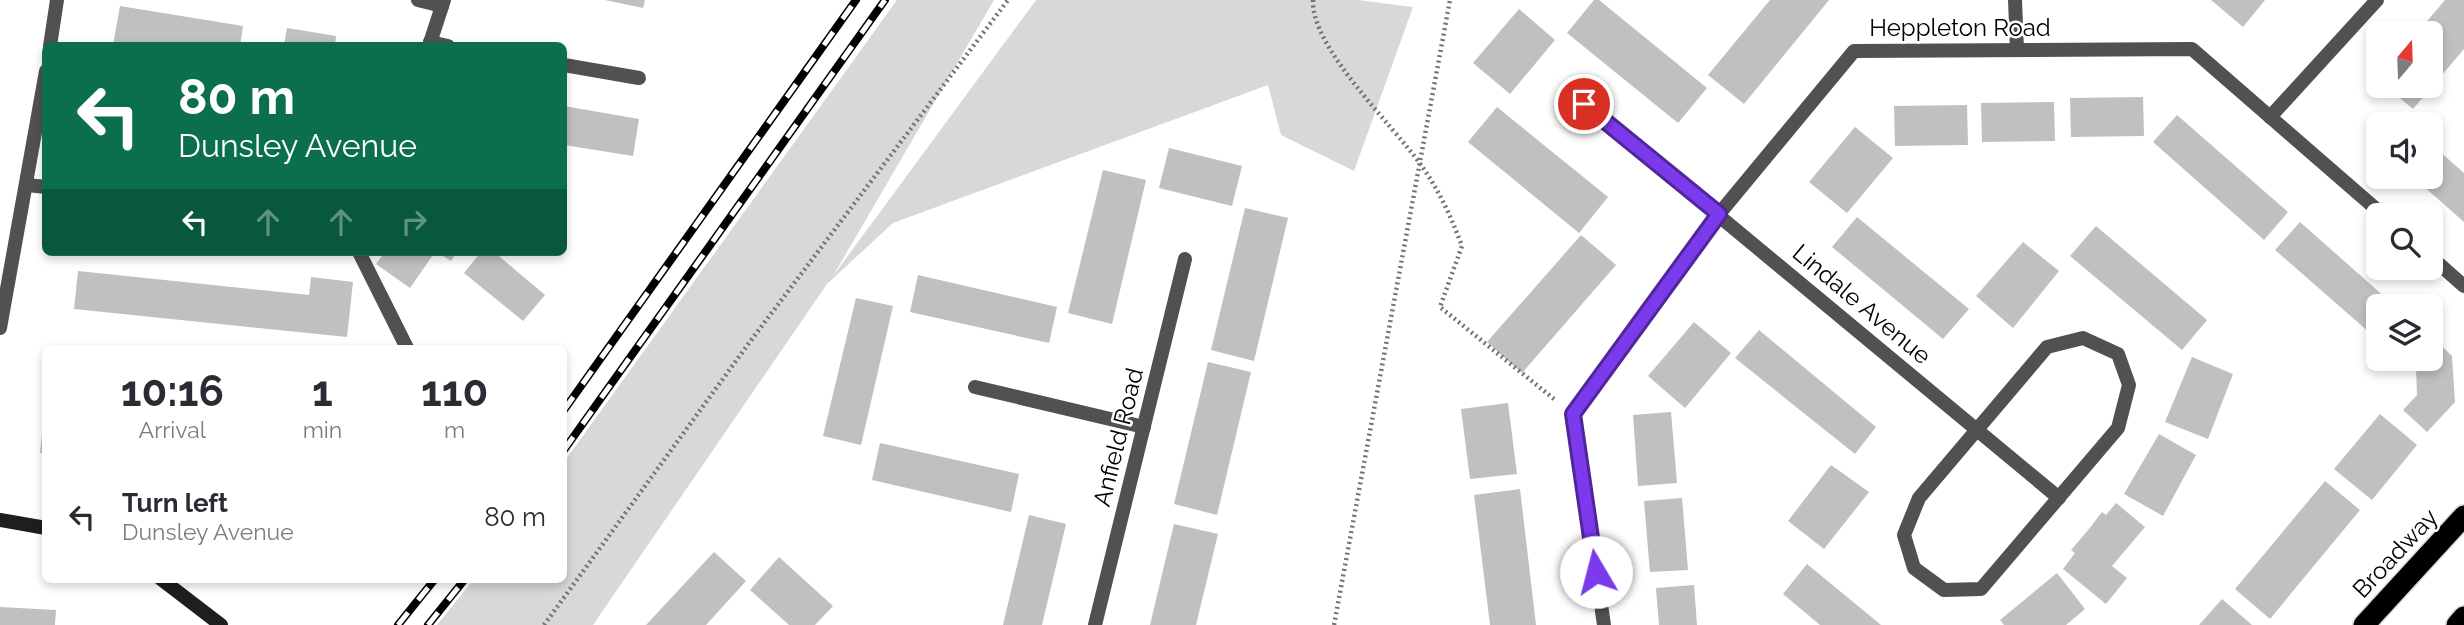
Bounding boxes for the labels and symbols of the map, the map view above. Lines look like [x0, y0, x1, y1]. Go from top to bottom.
street label: Heppleton Road [1869, 13, 2051, 42]
north arrow [2366, 21, 2443, 98]
pin [1554, 74, 1614, 134]
street label: Lindale Avenue [1787, 238, 1937, 370]
street label: Anfield Road [1087, 365, 1149, 509]
street label: Broadway [2346, 502, 2444, 604]
position arrow [1559, 535, 1633, 609]

